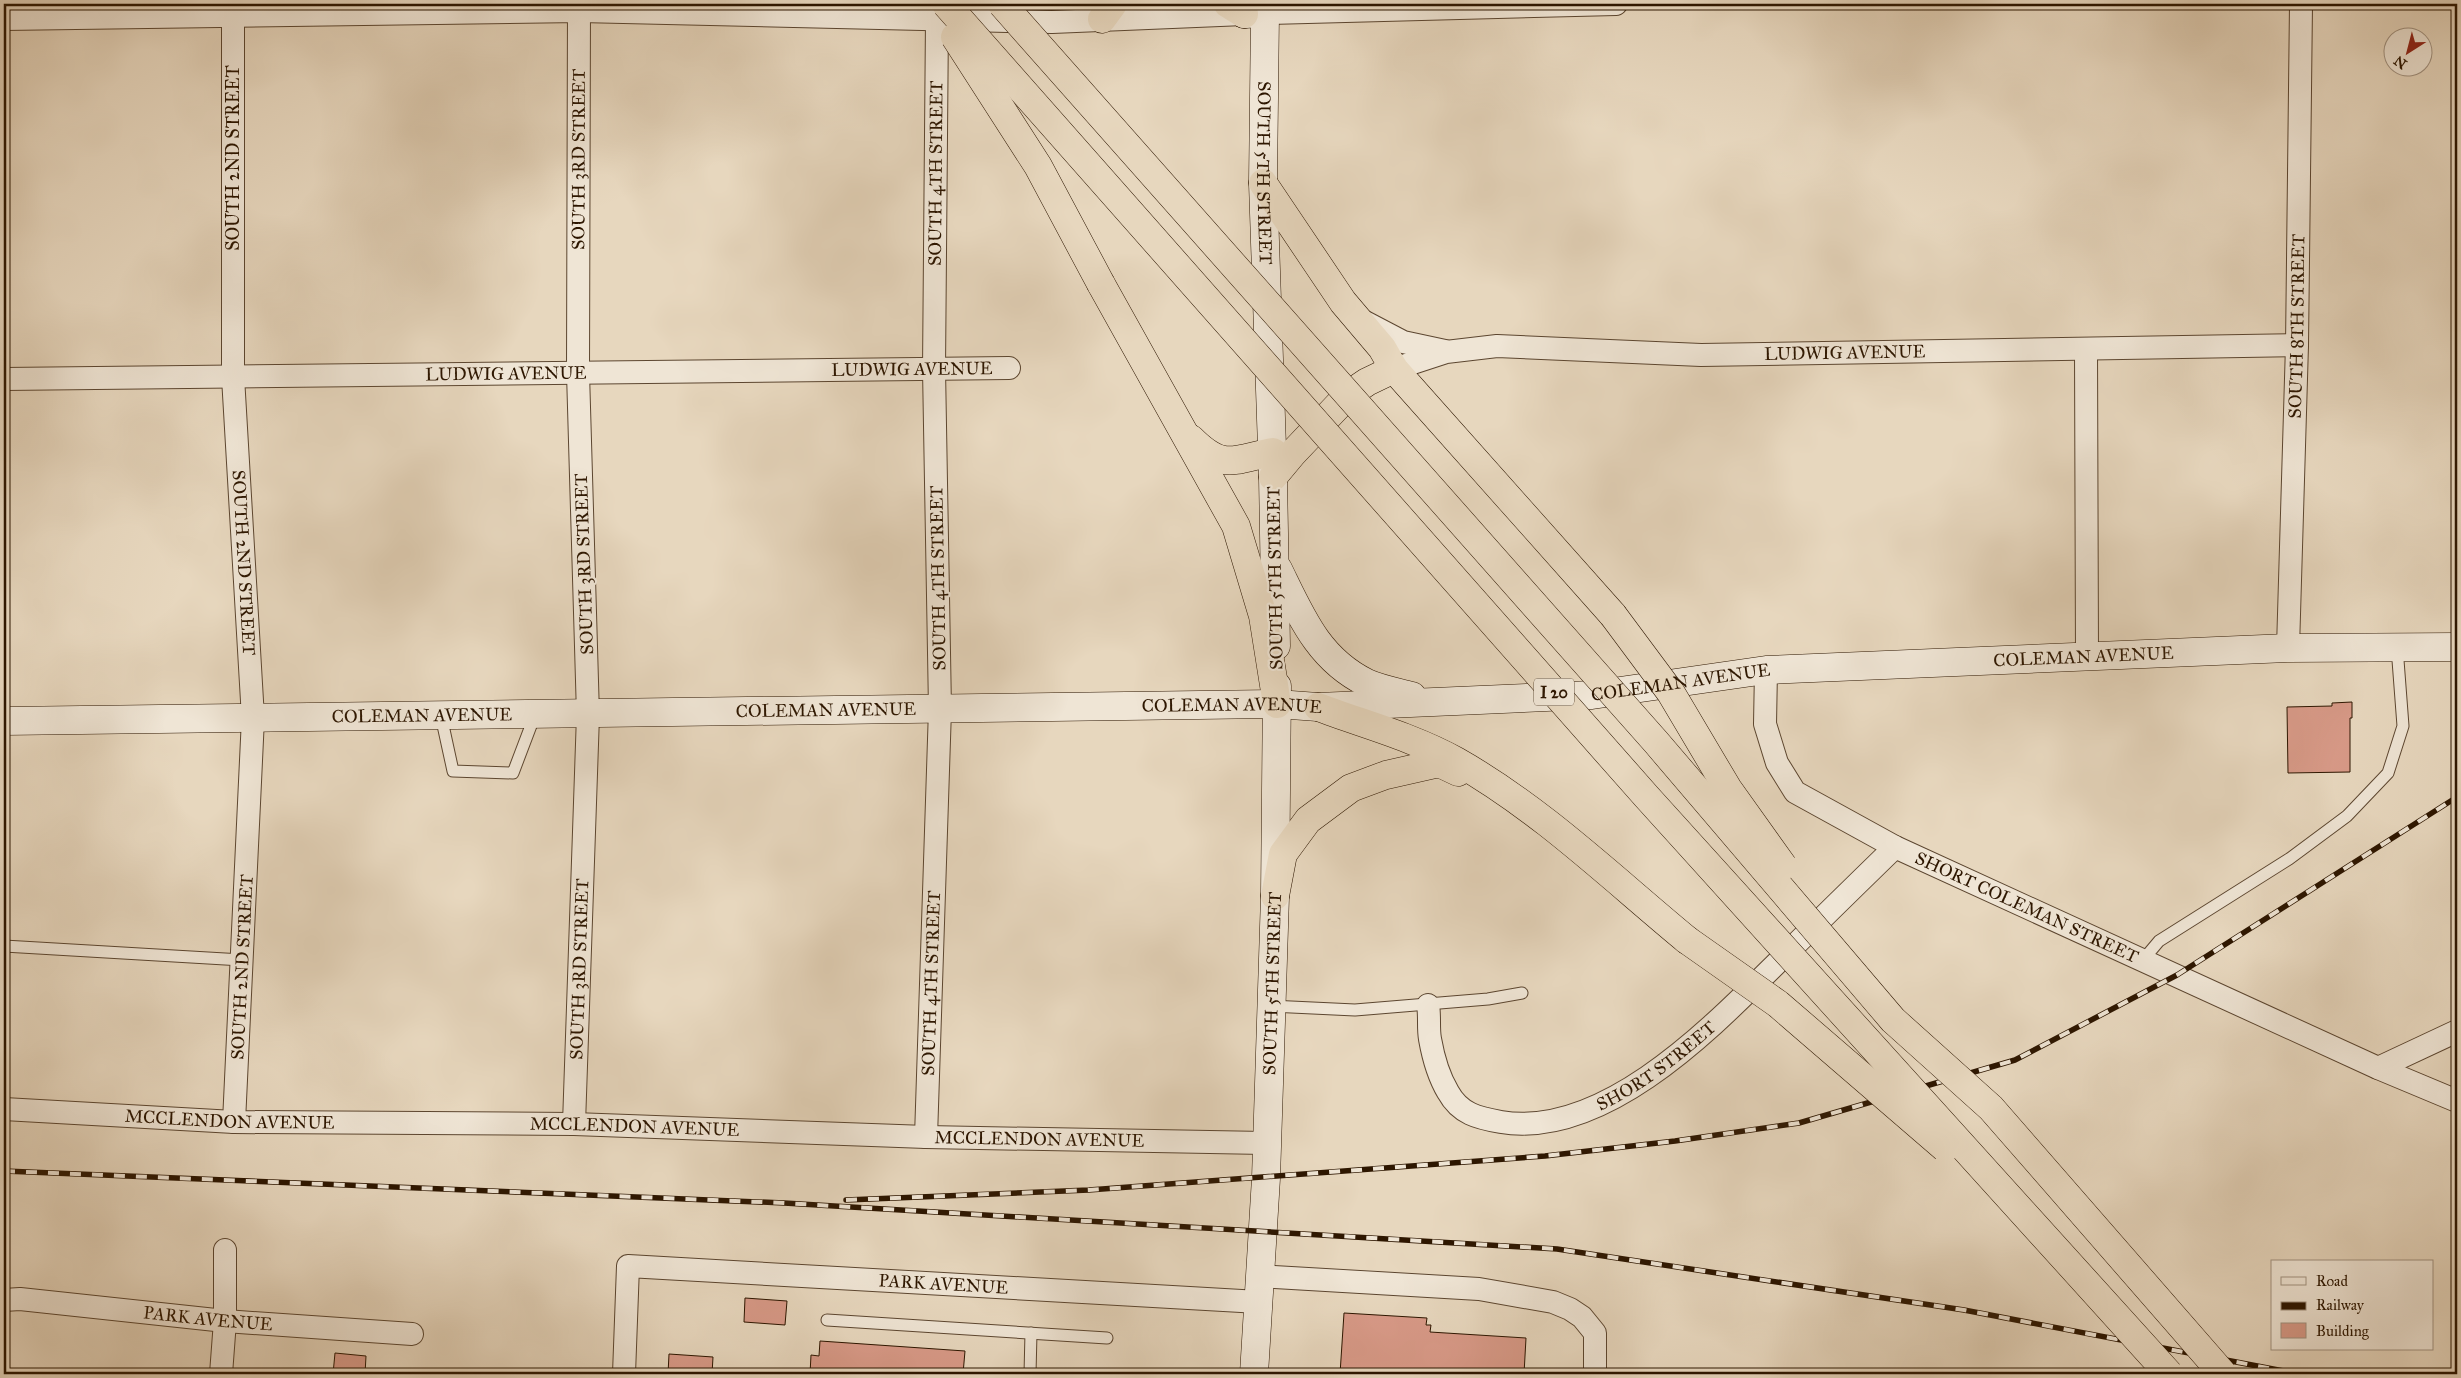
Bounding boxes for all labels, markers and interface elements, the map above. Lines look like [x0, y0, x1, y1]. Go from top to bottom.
north arrow [2384, 28, 2434, 78]
text: N [2391, 52, 2410, 72]
street label: SOUTH 2ND STREET [222, 65, 244, 251]
street label: SOUTH 3RD STREET [567, 69, 590, 250]
street label: SOUTH 4TH STREET [924, 81, 947, 266]
street label: SOUTH 5TH STREET [1252, 81, 1277, 265]
street label: SOUTH 8TH STREET [2284, 234, 2309, 419]
street label: LUDWIG AVENUE [1764, 340, 1926, 365]
street label: LUDWIG AVENUE [831, 357, 993, 381]
street label: LUDWIG AVENUE [425, 362, 587, 385]
street label: SOUTH 2ND STREET [227, 469, 260, 656]
street label: SOUTH 3RD STREET [570, 473, 598, 655]
street label: SOUTH 4TH STREET [925, 485, 951, 671]
street label: SOUTH 5TH STREET [1262, 486, 1288, 670]
street label: COLEMAN AVENUE [1993, 642, 2174, 671]
street label: COLEMAN AVENUE [1590, 659, 1772, 706]
road number: I 20 [1534, 679, 1574, 706]
street label: COLEMAN AVENUE [1142, 693, 1323, 718]
street label: COLEMAN AVENUE [736, 698, 916, 722]
street label: COLEMAN AVENUE [332, 703, 512, 728]
street label: SHORT COLEMAN STREET [1912, 847, 2142, 968]
street label: SOUTH 2ND STREET [226, 874, 258, 1060]
street label: SOUTH 3RD STREET [565, 878, 593, 1060]
street label: SOUTH 4TH STREET [917, 890, 945, 1076]
street label: SOUTH 5TH STREET [1258, 891, 1286, 1076]
street label: SHORT STREET [1593, 1016, 1720, 1116]
street label: MCCLENDON AVENUE [124, 1105, 335, 1134]
street label: MCCLENDON AVENUE [530, 1113, 740, 1141]
street label: MCCLENDON AVENUE [934, 1126, 1145, 1152]
legend [2271, 1260, 2434, 1350]
street label: PARK AVENUE [878, 1269, 1009, 1299]
text: Road [2316, 1272, 2348, 1290]
text: Railway [2316, 1296, 2365, 1314]
street label: PARK AVENUE [142, 1301, 274, 1335]
text: Building [2316, 1322, 2370, 1340]

